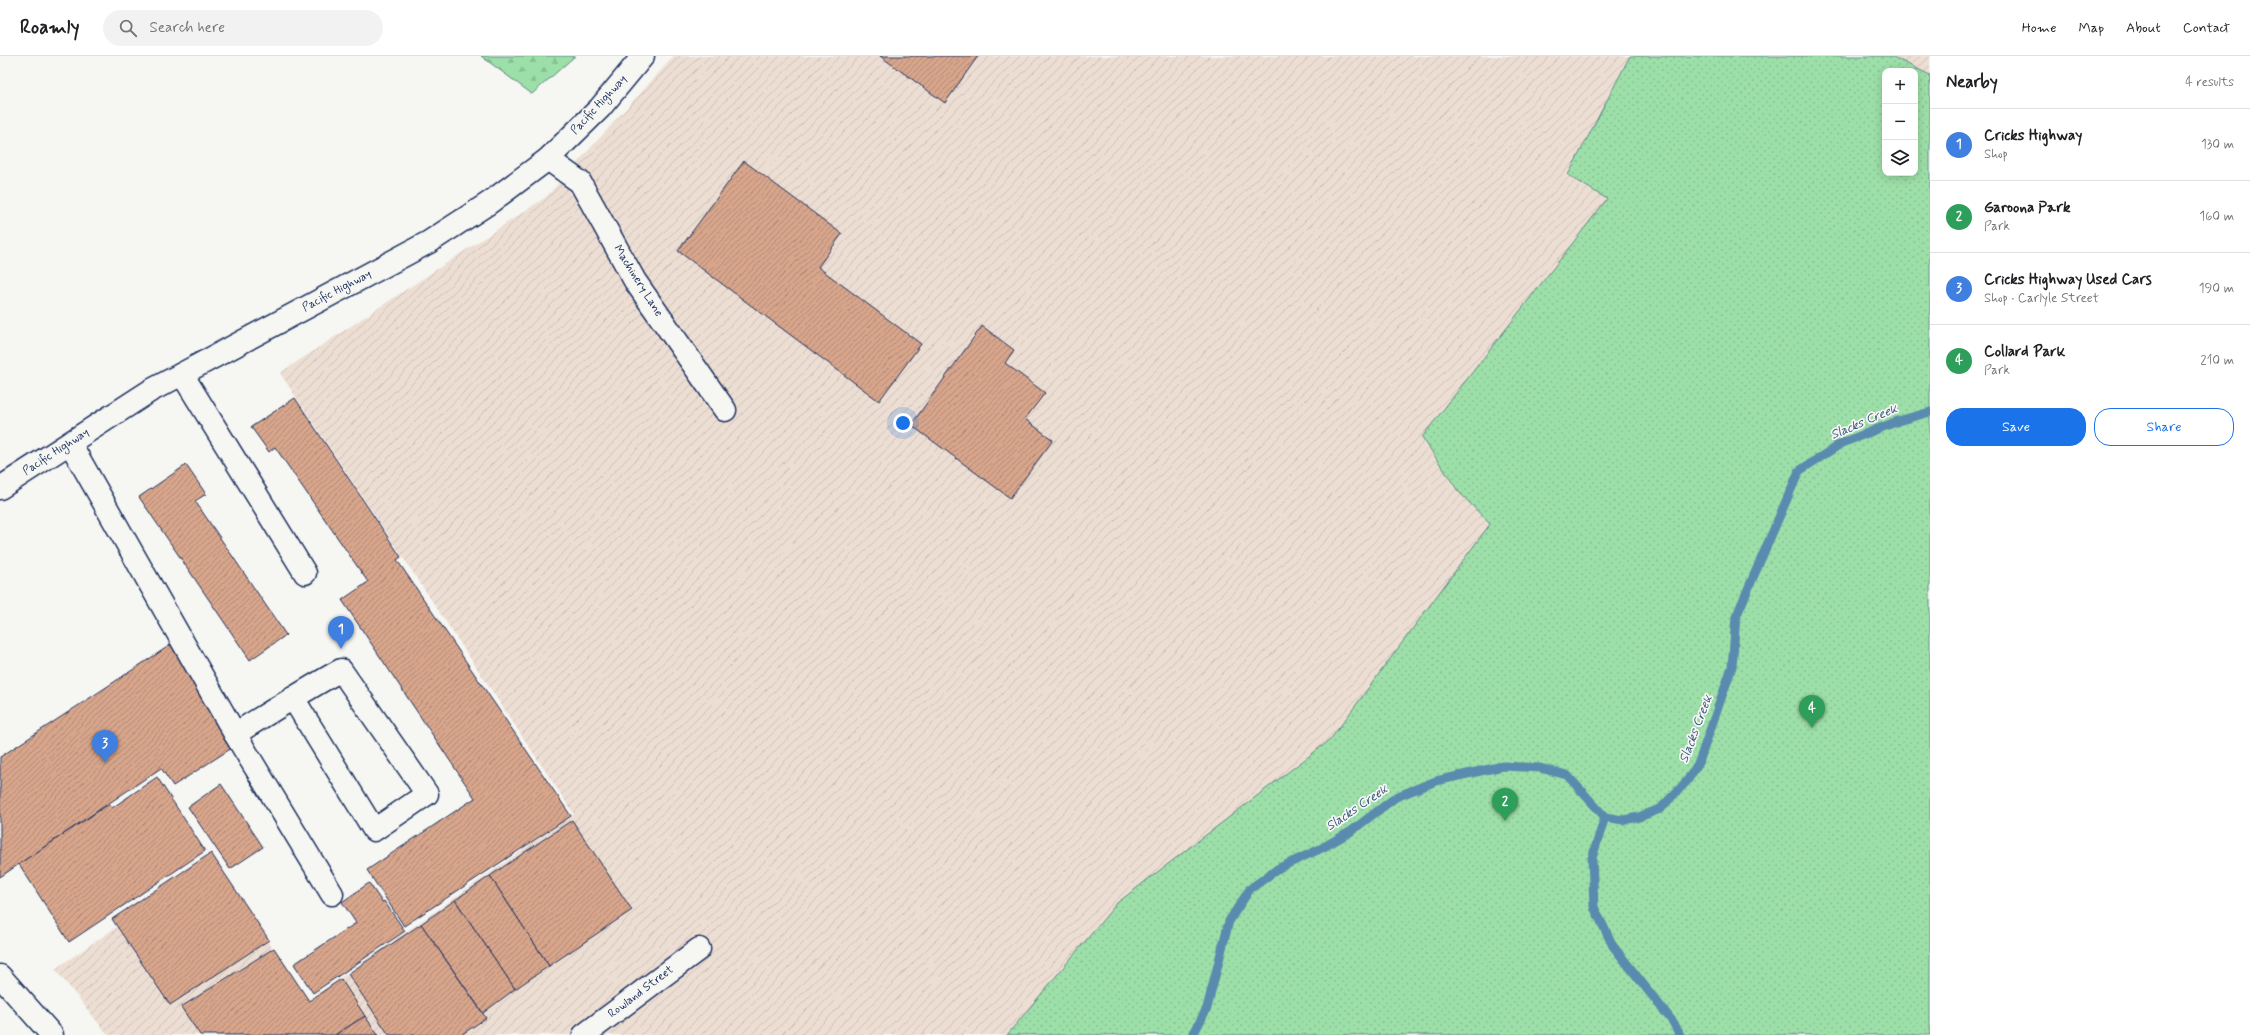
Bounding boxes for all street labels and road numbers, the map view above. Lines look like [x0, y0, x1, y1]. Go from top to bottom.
street label: Pacific Highway [567, 72, 631, 138]
street label: Machinery Lane [609, 242, 667, 320]
street label: Pacific Highway [300, 266, 374, 316]
street label: Pacific Highway [20, 425, 92, 479]
street label: Rowland Street [605, 962, 677, 1022]

